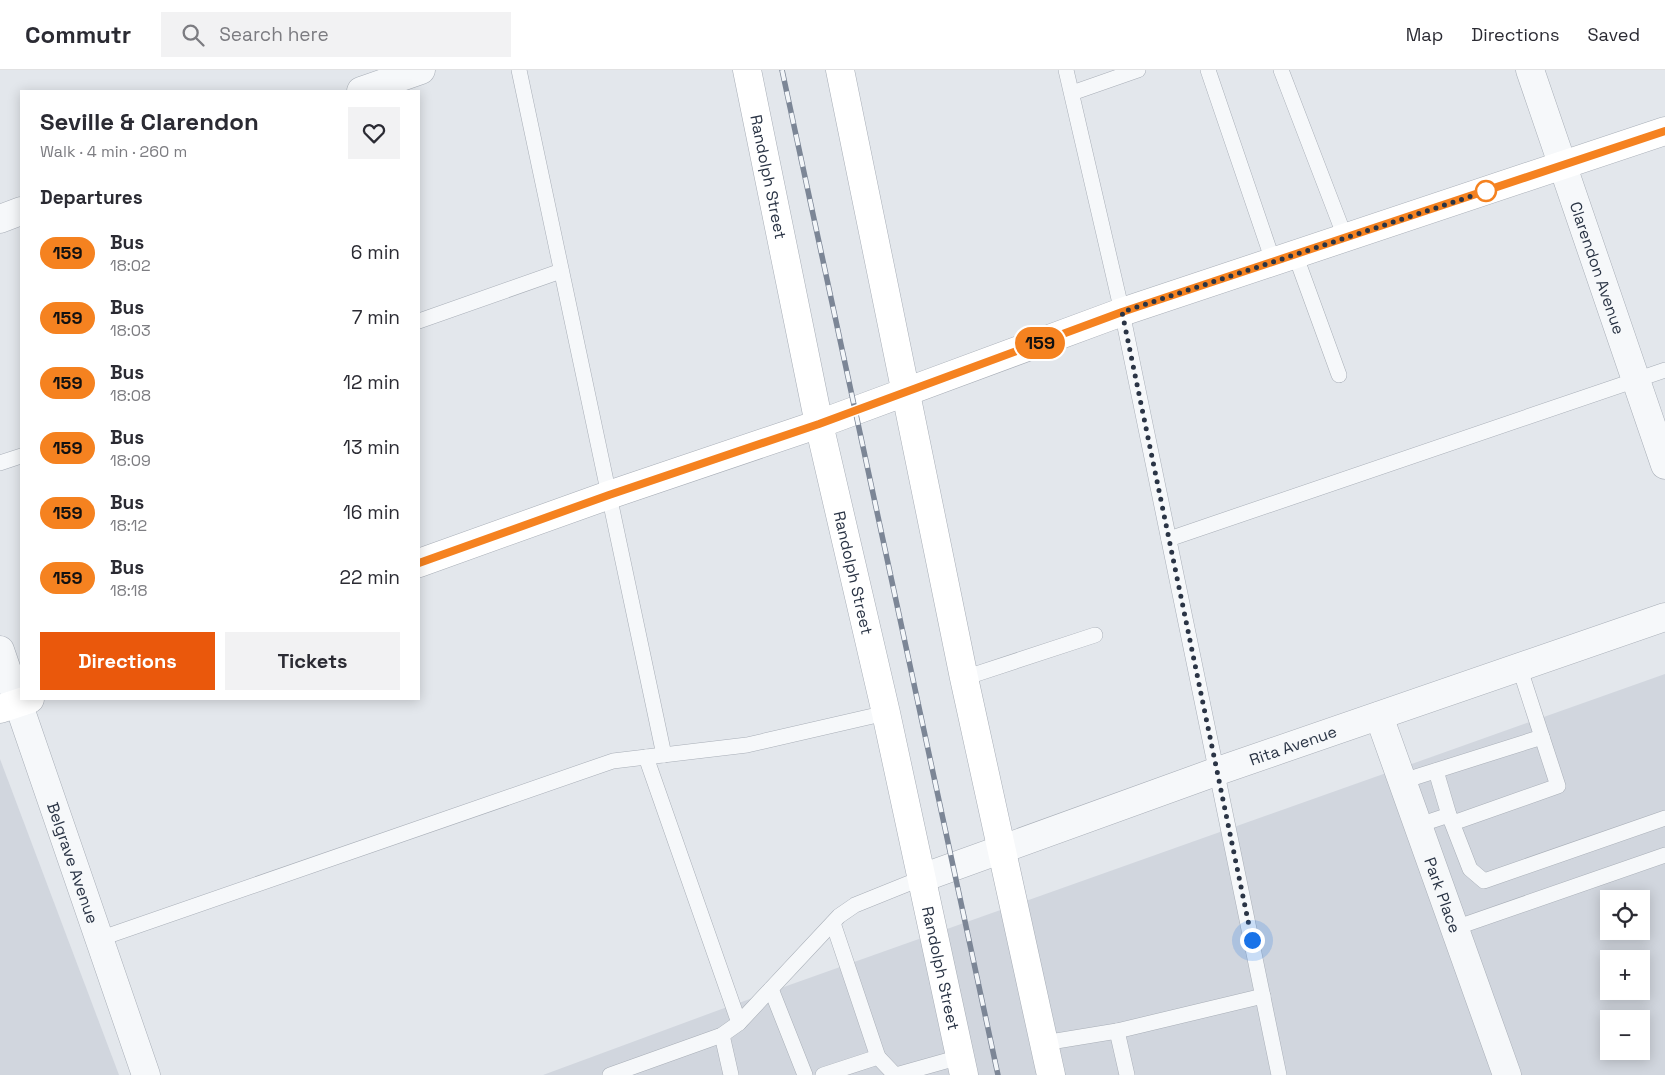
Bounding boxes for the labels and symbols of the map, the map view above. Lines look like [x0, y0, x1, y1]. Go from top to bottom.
street label: Randolph Street [746, 113, 792, 241]
unlabelled marker [1475, 180, 1497, 202]
street label: Clarendon Avenue [1565, 199, 1630, 337]
line badge: 159 [1011, 327, 1069, 359]
street label: Randolph Street [829, 509, 878, 637]
street label: Rita Avenue [1246, 720, 1339, 770]
street label: Belgrave Avenue [43, 799, 104, 926]
street label: Park Place [1420, 854, 1466, 936]
street label: Randolph Street [917, 904, 965, 1032]
your location [1240, 928, 1265, 953]

